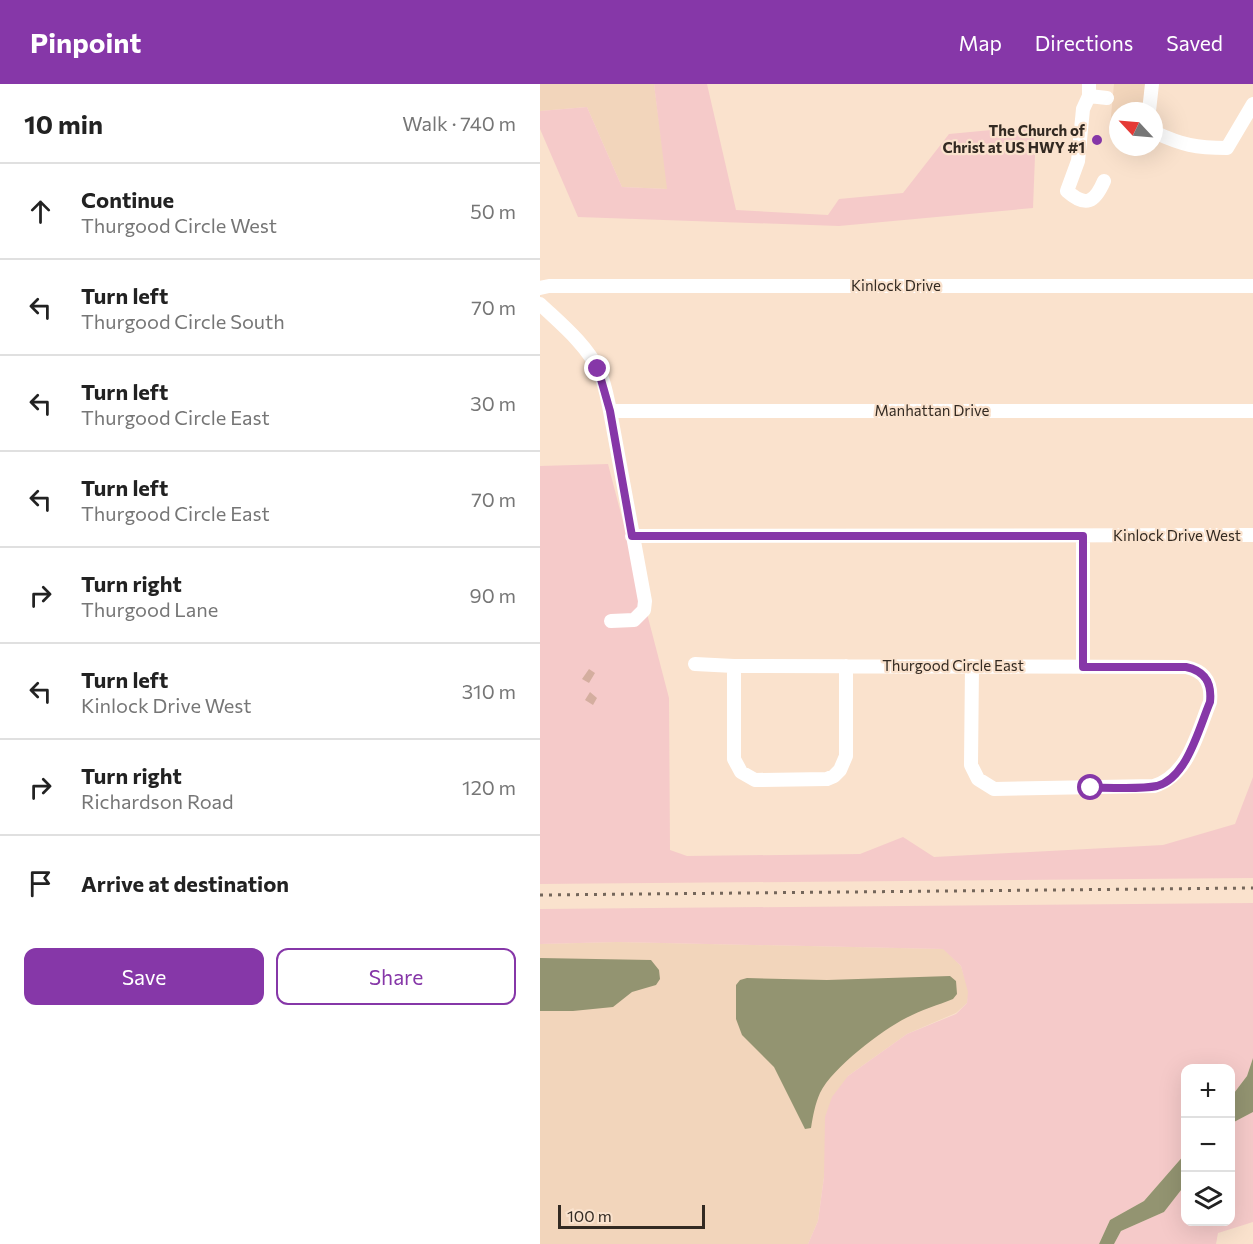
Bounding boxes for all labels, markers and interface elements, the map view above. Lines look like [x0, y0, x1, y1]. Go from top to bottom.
text: Pinpoint [30, 25, 141, 59]
text: Map [959, 30, 1002, 55]
text: Directions [1035, 30, 1133, 55]
text: Saved [1166, 30, 1223, 55]
north arrow [1109, 102, 1163, 156]
text: 10 min [24, 108, 103, 139]
text: Walk · 740 m [402, 111, 516, 135]
place label: The Church of Christ at US HWY #1 [942, 121, 1086, 156]
marker: The Church of Christ at US HWY #1 [1090, 133, 1104, 147]
text: Continue [81, 186, 174, 213]
icon: ahead [24, 195, 57, 228]
text: 50 m [470, 199, 516, 223]
text: Thurgood Circle West [81, 213, 277, 237]
street label: Kinlock Drive [851, 276, 941, 294]
text: Turn left [81, 282, 168, 309]
icon: left [24, 291, 57, 324]
text: 70 m [471, 295, 516, 319]
text: Thurgood Circle South [81, 309, 285, 333]
route end [584, 355, 610, 381]
text: Turn left [81, 378, 168, 405]
icon: left [24, 387, 57, 420]
text: 30 m [470, 391, 516, 415]
street label: Manhattan Drive [875, 401, 990, 419]
text: Thurgood Circle East [81, 405, 270, 429]
text: Turn left [81, 474, 168, 501]
icon: left [24, 483, 57, 516]
text: 70 m [471, 487, 516, 511]
text: Thurgood Circle East [81, 501, 270, 525]
street label: Kinlock Drive West [1113, 526, 1241, 544]
text: Turn right [81, 570, 182, 597]
icon: right [24, 579, 57, 612]
text: 90 m [470, 583, 516, 607]
text: Thurgood Lane [81, 597, 218, 621]
street label: Thurgood Circle East [882, 656, 1024, 674]
text: Turn left [81, 666, 168, 693]
icon: left [24, 675, 57, 708]
text: 310 m [462, 679, 516, 703]
text: Kinlock Drive West [81, 693, 252, 717]
text: Turn right [81, 762, 182, 789]
icon: right [24, 771, 57, 804]
route start [1077, 774, 1103, 800]
text: 120 m [462, 775, 516, 799]
text: Richardson Road [81, 789, 234, 813]
icon: arrive [24, 867, 57, 900]
text: Arrive at destination [81, 870, 289, 897]
button: Save [24, 948, 264, 1005]
button: Share [276, 948, 516, 1005]
map controls [1181, 1064, 1235, 1226]
button: + [1181, 1064, 1235, 1118]
button: − [1181, 1118, 1235, 1172]
button: layers [1181, 1172, 1235, 1226]
scale bar [558, 1202, 705, 1230]
text: 100 m [567, 1206, 612, 1225]

